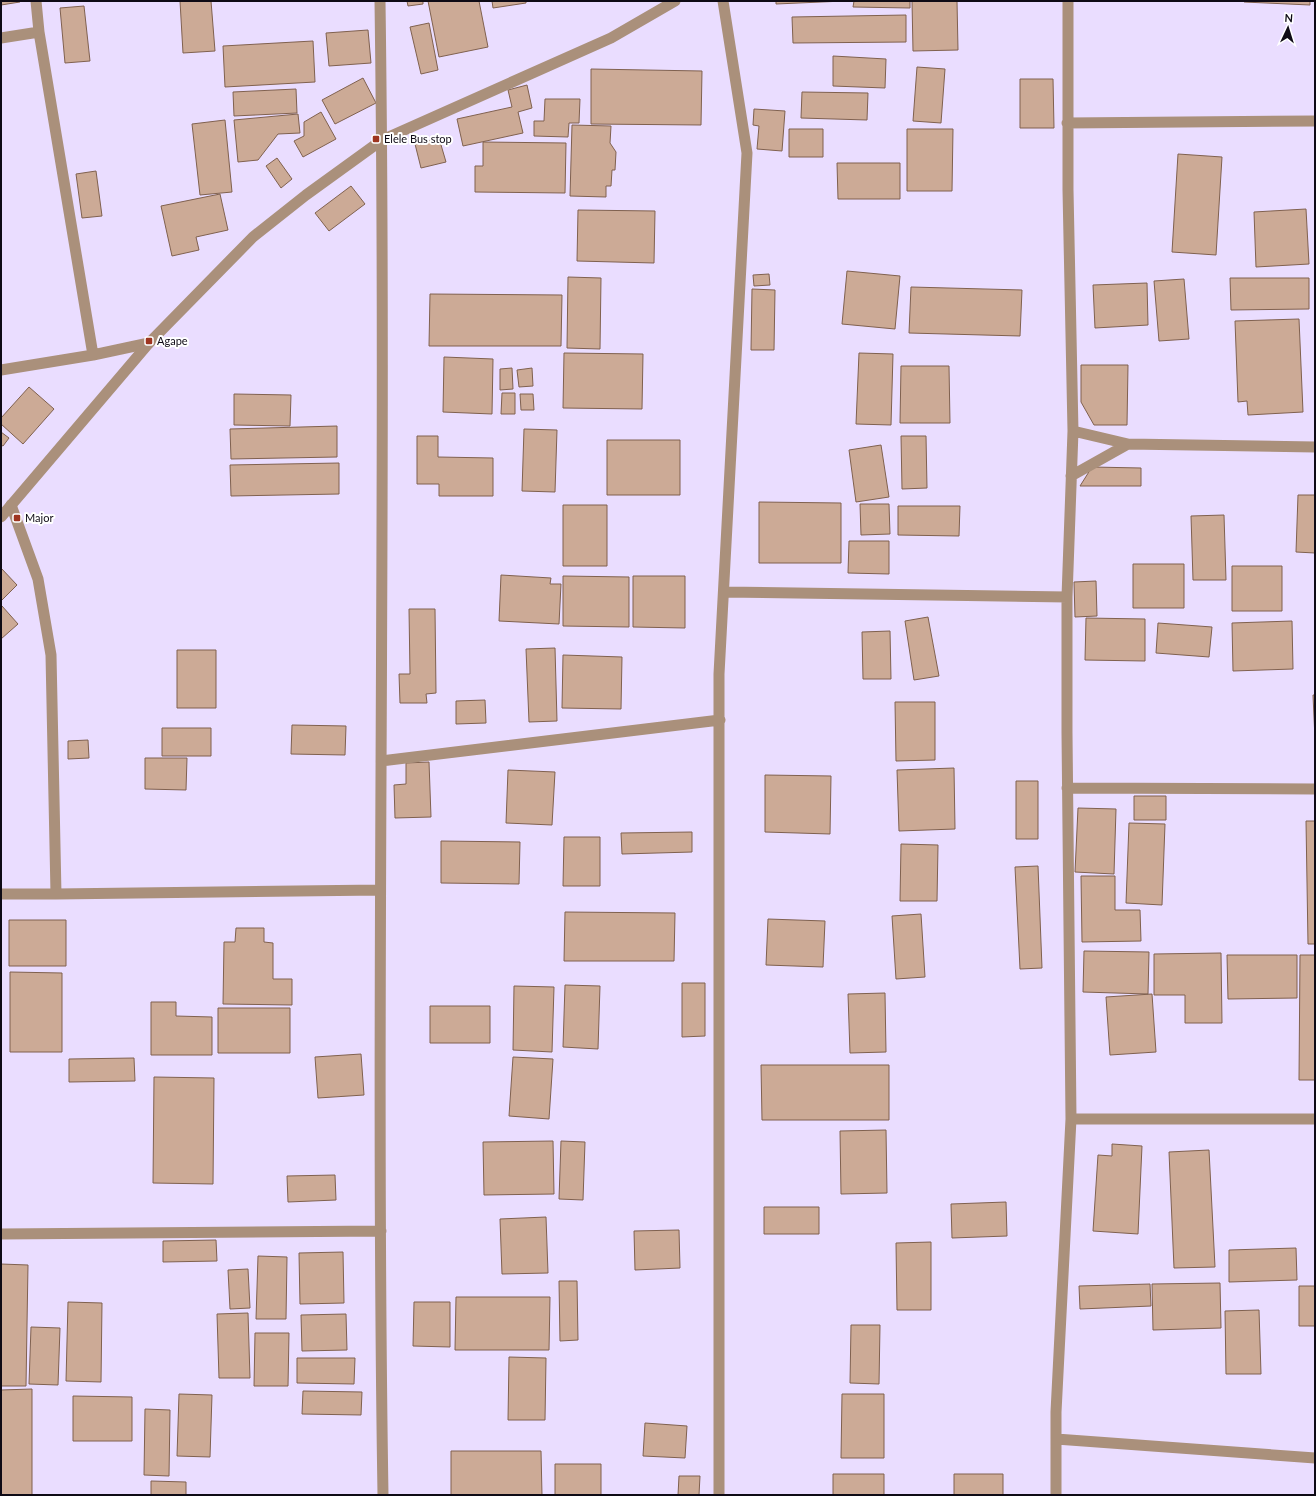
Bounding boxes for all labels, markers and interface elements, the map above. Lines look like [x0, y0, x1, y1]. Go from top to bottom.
north arrow [1268, 8, 1308, 48]
text: N [1284, 11, 1293, 24]
place label: Elele Bus stop [384, 132, 452, 145]
marker: Elele Bus stop [371, 134, 381, 144]
place label: Agape [157, 334, 188, 347]
marker: Agape [144, 336, 154, 346]
place label: Major [25, 511, 53, 524]
marker: Major [12, 513, 22, 523]

